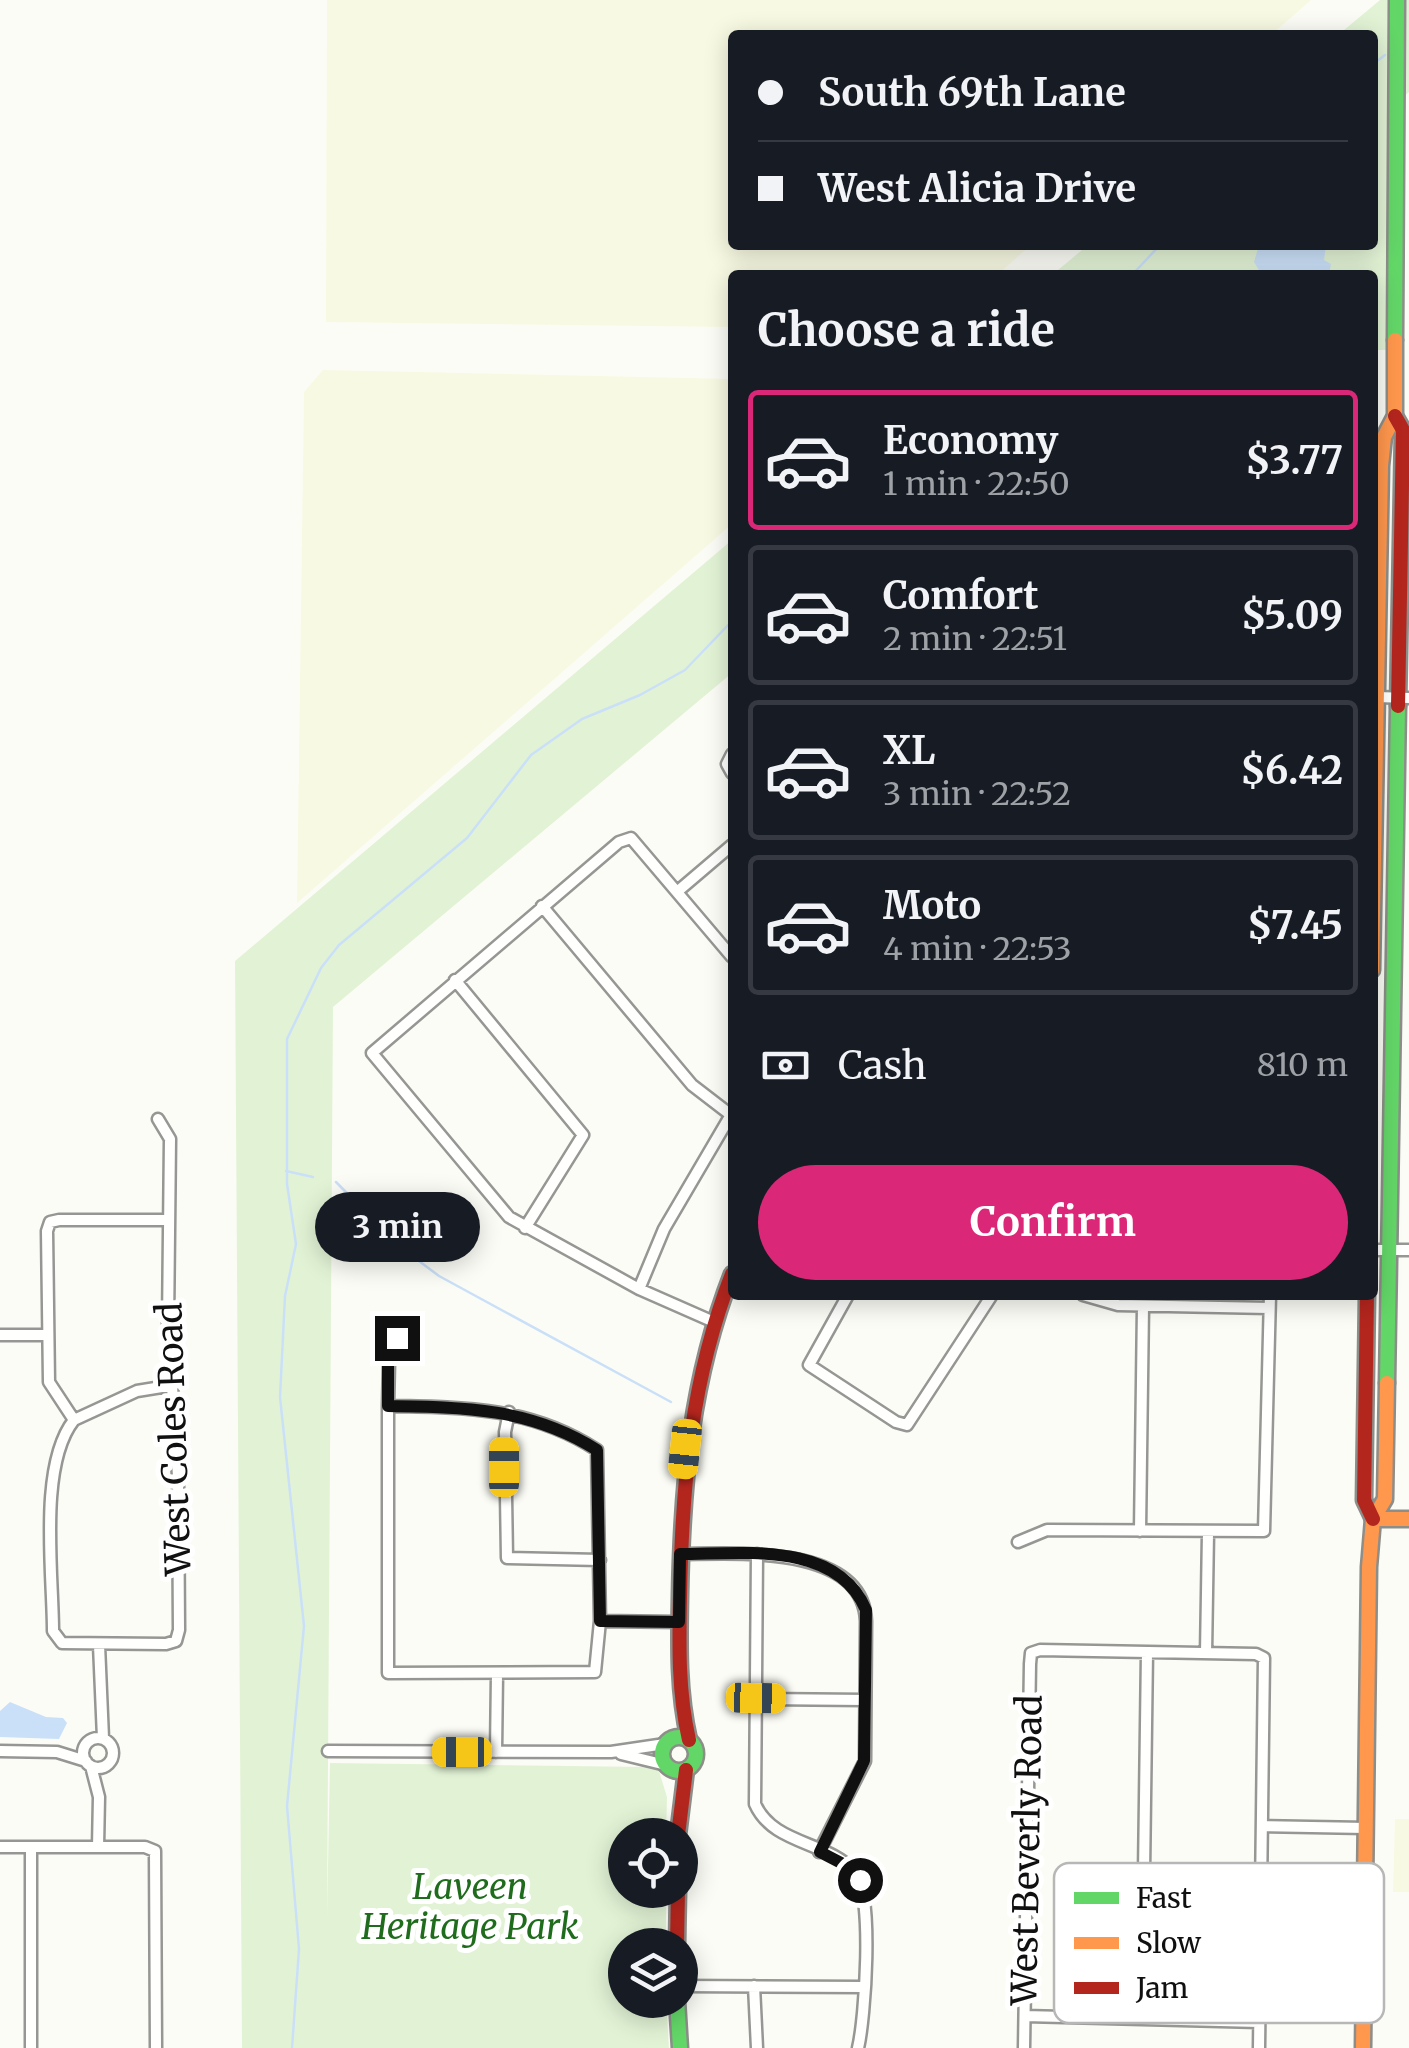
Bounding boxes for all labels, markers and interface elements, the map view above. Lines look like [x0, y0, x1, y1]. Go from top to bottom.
text: South 69th Lane [818, 69, 1126, 116]
text: West Alicia Drive [818, 165, 1136, 212]
text: Choose a ride [758, 302, 1055, 358]
icon: car [763, 415, 853, 505]
text: Economy [883, 417, 1058, 464]
text: $3.77 [1245, 437, 1343, 484]
text: 1 min · 22:50 [883, 464, 1070, 504]
icon: car [763, 570, 853, 660]
text: Comfort [883, 572, 1039, 619]
text: $5.09 [1241, 592, 1343, 639]
text: 2 min · 22:51 [883, 619, 1067, 659]
icon: car [763, 725, 853, 815]
text: XL [883, 727, 935, 774]
text: $6.42 [1240, 747, 1343, 794]
text: 3 min · 22:52 [883, 774, 1071, 814]
icon: car [763, 880, 853, 970]
text: Moto [883, 882, 981, 929]
text: $7.45 [1247, 902, 1343, 949]
text: 4 min · 22:53 [883, 929, 1072, 969]
icon: cash [758, 1038, 813, 1093]
text: Cash [838, 1042, 927, 1089]
text: 810 m [1257, 1045, 1348, 1085]
button: Confirm [758, 1165, 1348, 1280]
callout: 3 min [314, 1193, 480, 1263]
text: 3 min [352, 1207, 443, 1247]
street label: West Coles Road [147, 1302, 201, 1577]
route end [375, 1316, 420, 1361]
car [667, 1418, 703, 1480]
car [489, 1437, 519, 1497]
car [726, 1682, 786, 1714]
street label: West Beverly Road [1002, 1694, 1052, 2007]
car [432, 1737, 492, 1767]
map controls [608, 1818, 698, 2018]
button: locate [608, 1818, 698, 1908]
route start [838, 1858, 883, 1903]
legend [1054, 1863, 1384, 2023]
park label: Laveen Heritage Park [360, 1865, 579, 1949]
text: Fast [1136, 1880, 1192, 1916]
text: Slow [1136, 1925, 1201, 1961]
button: layers [608, 1928, 698, 2018]
text: Jam [1135, 1970, 1189, 2006]

